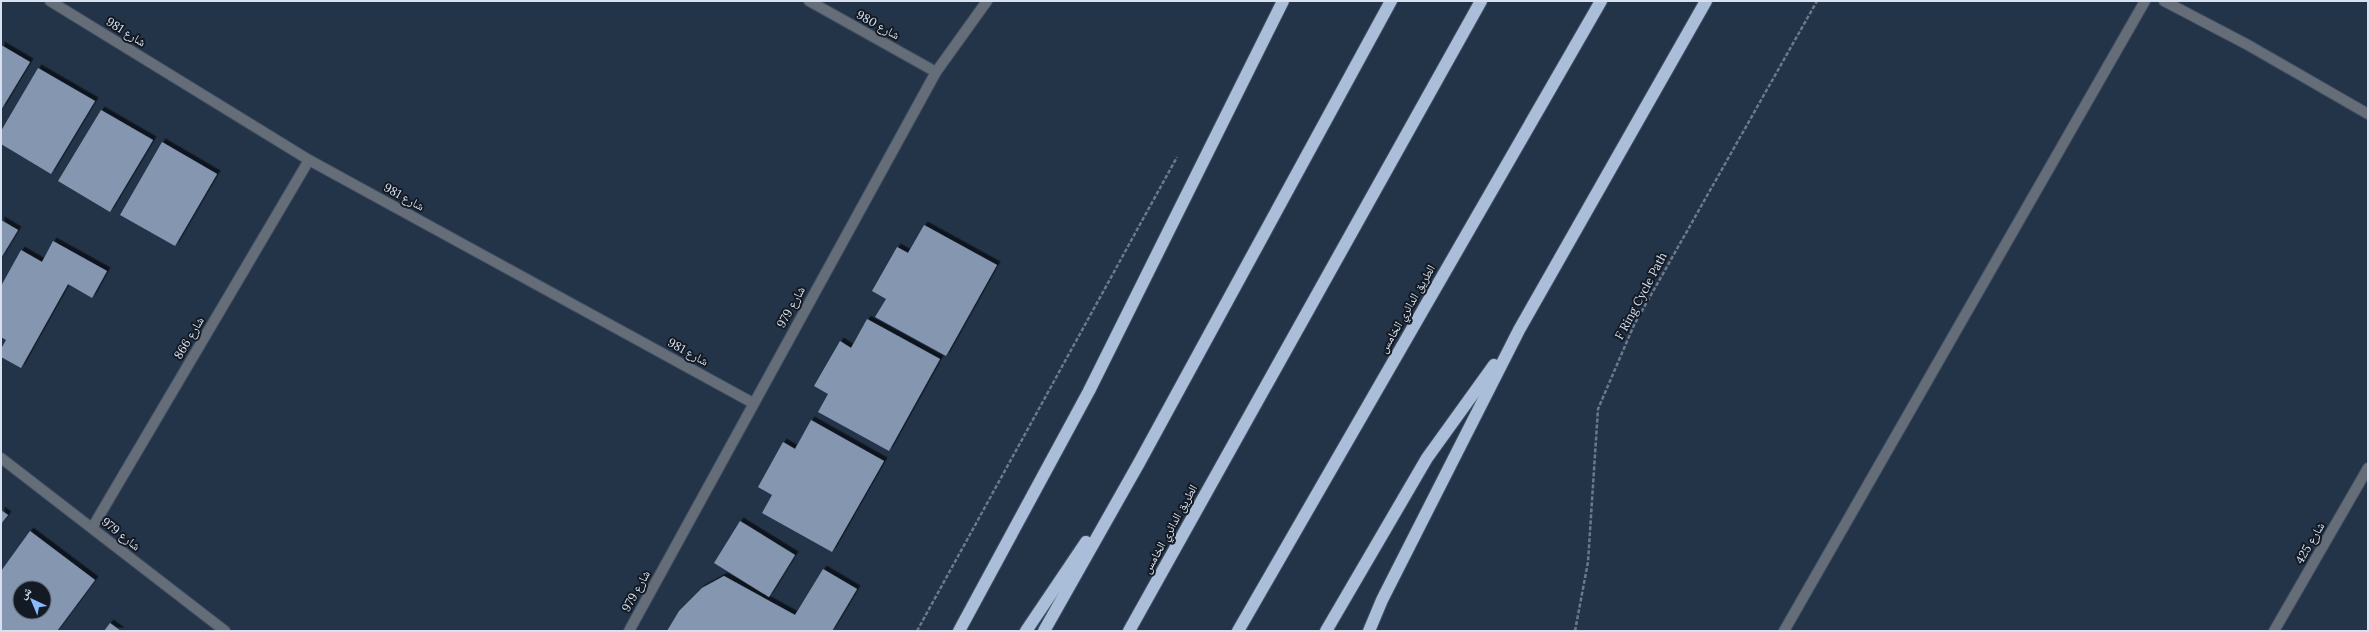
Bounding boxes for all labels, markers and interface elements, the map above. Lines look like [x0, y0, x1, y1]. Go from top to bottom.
street label: شارع 980 [854, 7, 903, 43]
street label: شارع 981 [103, 14, 149, 51]
street label: شارع 981 [381, 179, 427, 215]
street label: F Ring Cycle Path [1611, 250, 1670, 342]
street label: الطريق الدائري الخامس [1375, 262, 1441, 357]
street label: شارع 979 [773, 283, 809, 331]
street label: شارع 866 [170, 314, 208, 362]
street label: شارع 981 [665, 334, 711, 370]
street label: الطريق الدائري الخامس [1139, 481, 1203, 577]
street label: شارع 979 [98, 514, 144, 554]
street label: شارع 425 [2292, 519, 2328, 567]
street label: شارع 979 [618, 567, 654, 615]
north arrow [12, 580, 52, 620]
text: ش [16, 583, 35, 603]

